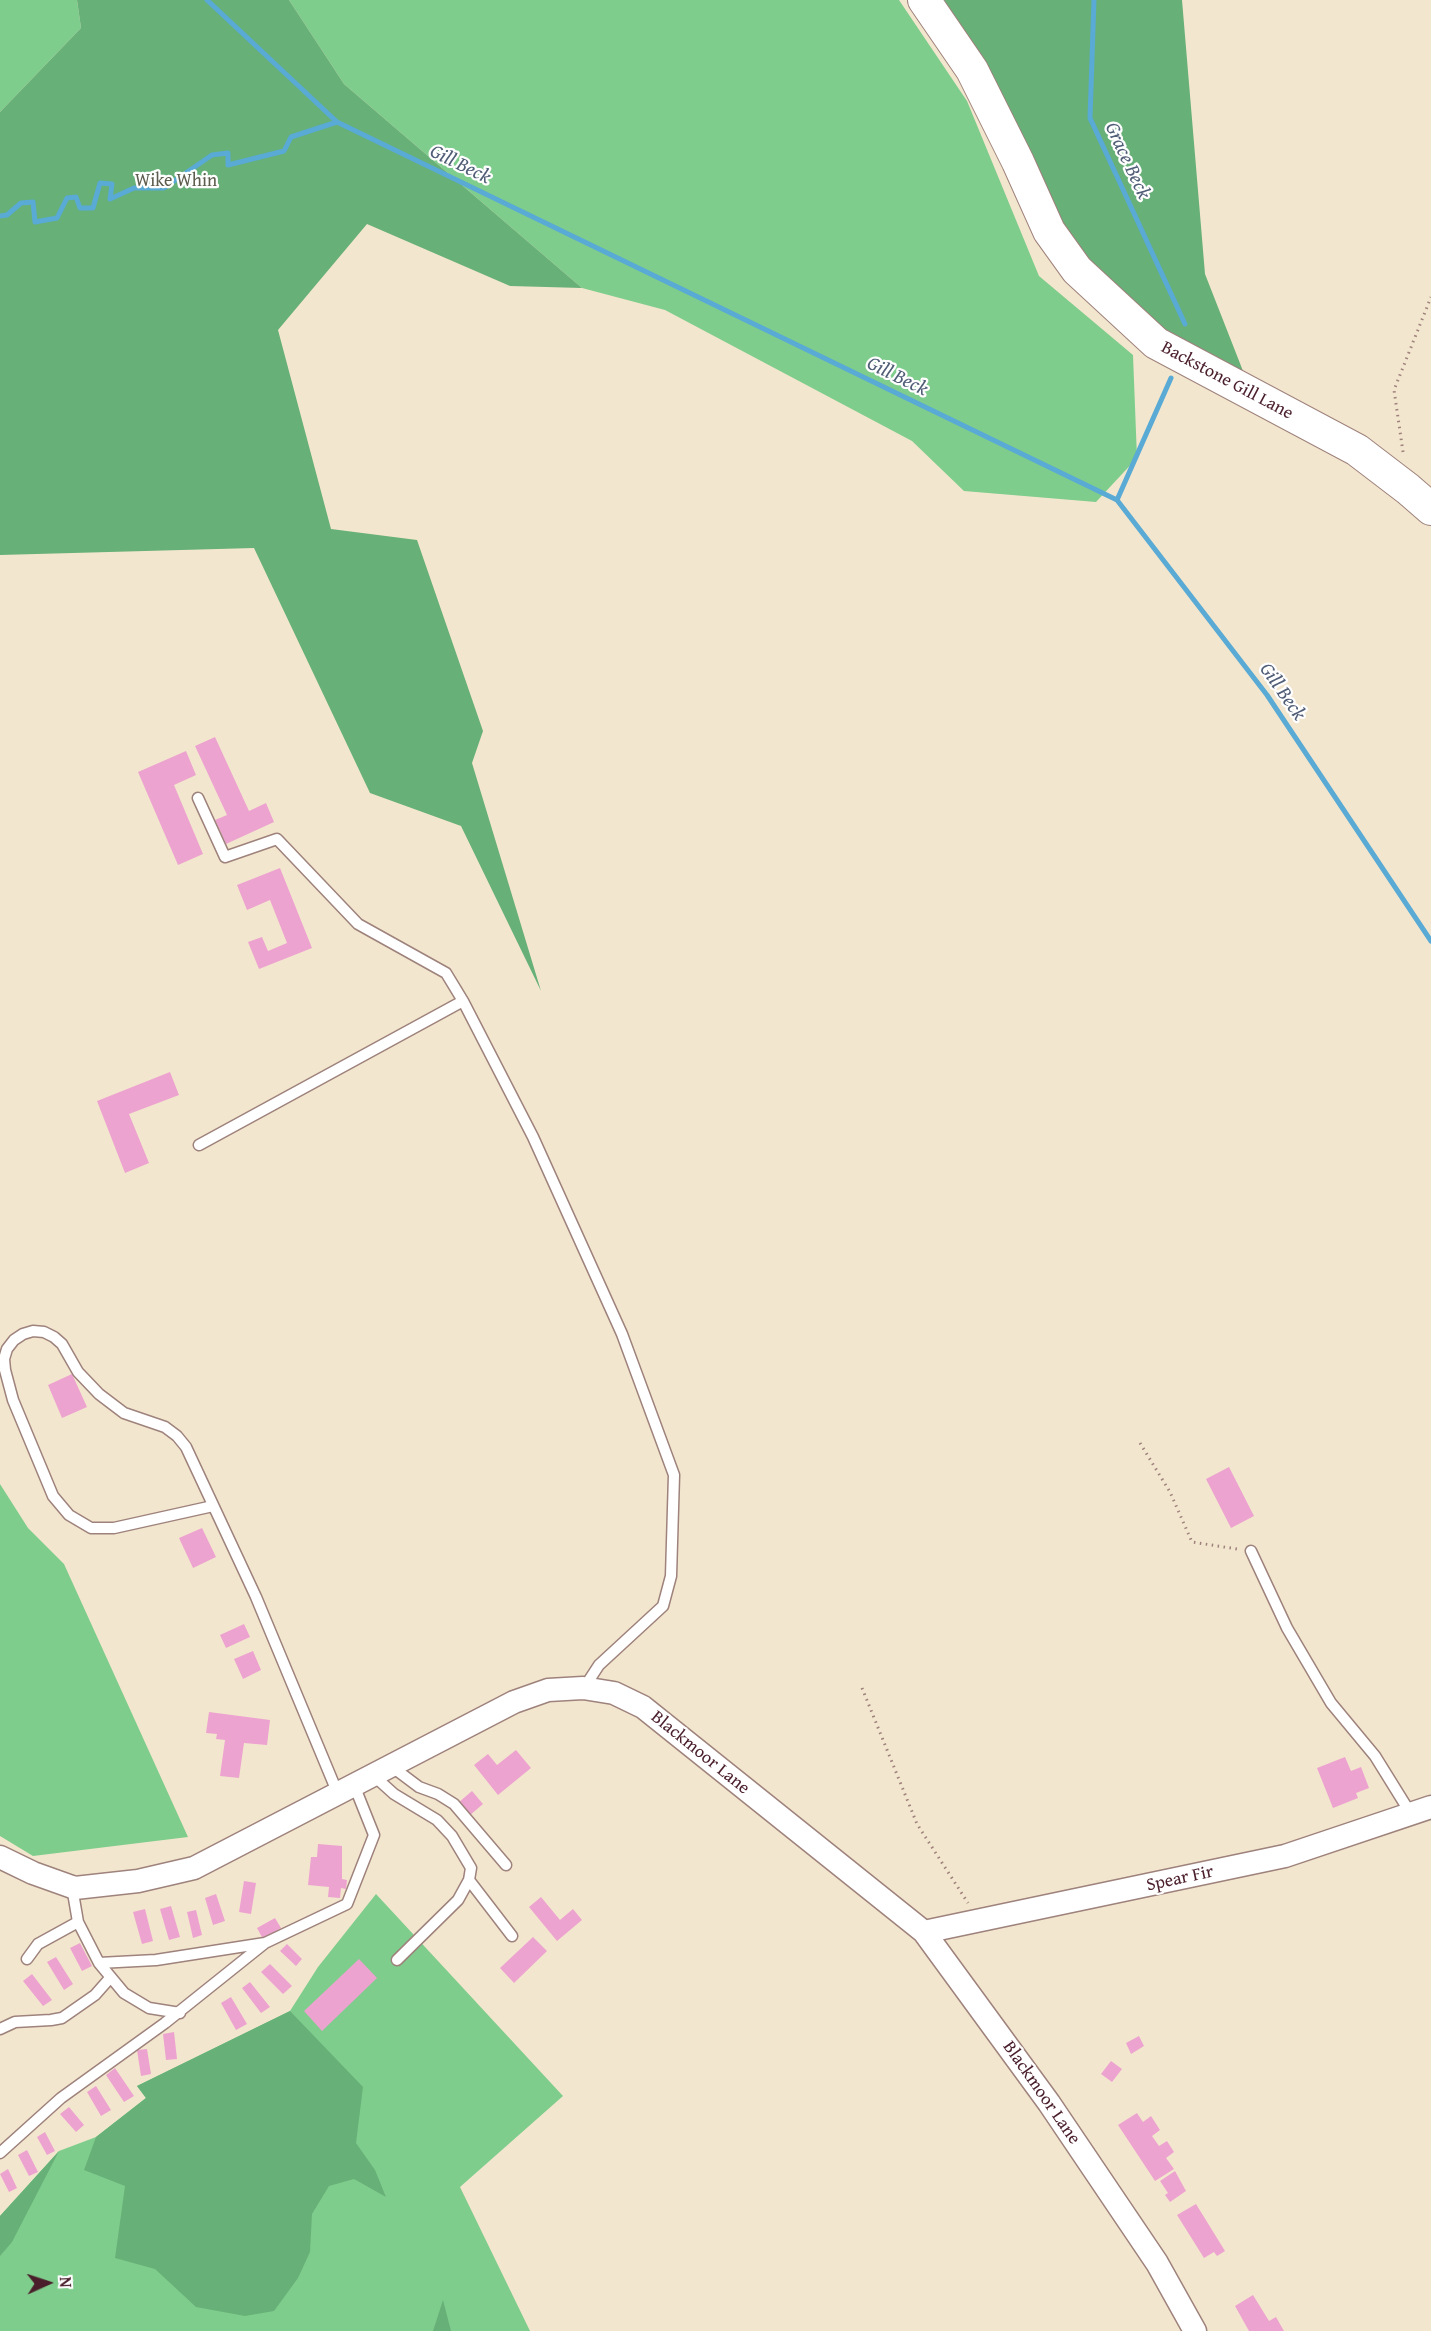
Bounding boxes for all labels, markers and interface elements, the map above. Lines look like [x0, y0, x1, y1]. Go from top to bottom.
water label: Grace Beck [1099, 119, 1155, 203]
water label: Gill Beck [426, 140, 494, 190]
park label: Wike Whin [135, 170, 217, 192]
street label: Backstone Gill Lane [1157, 337, 1297, 425]
water label: Gill Beck [863, 352, 931, 402]
water label: Gill Beck [1254, 659, 1310, 725]
street label: Blackmoor Lane [646, 1707, 754, 1799]
street label: Spear Fir [1144, 1861, 1216, 1897]
street label: Blackmoor Lane [997, 2037, 1085, 2149]
north arrow [18, 2253, 78, 2313]
text: N [54, 2276, 78, 2288]

